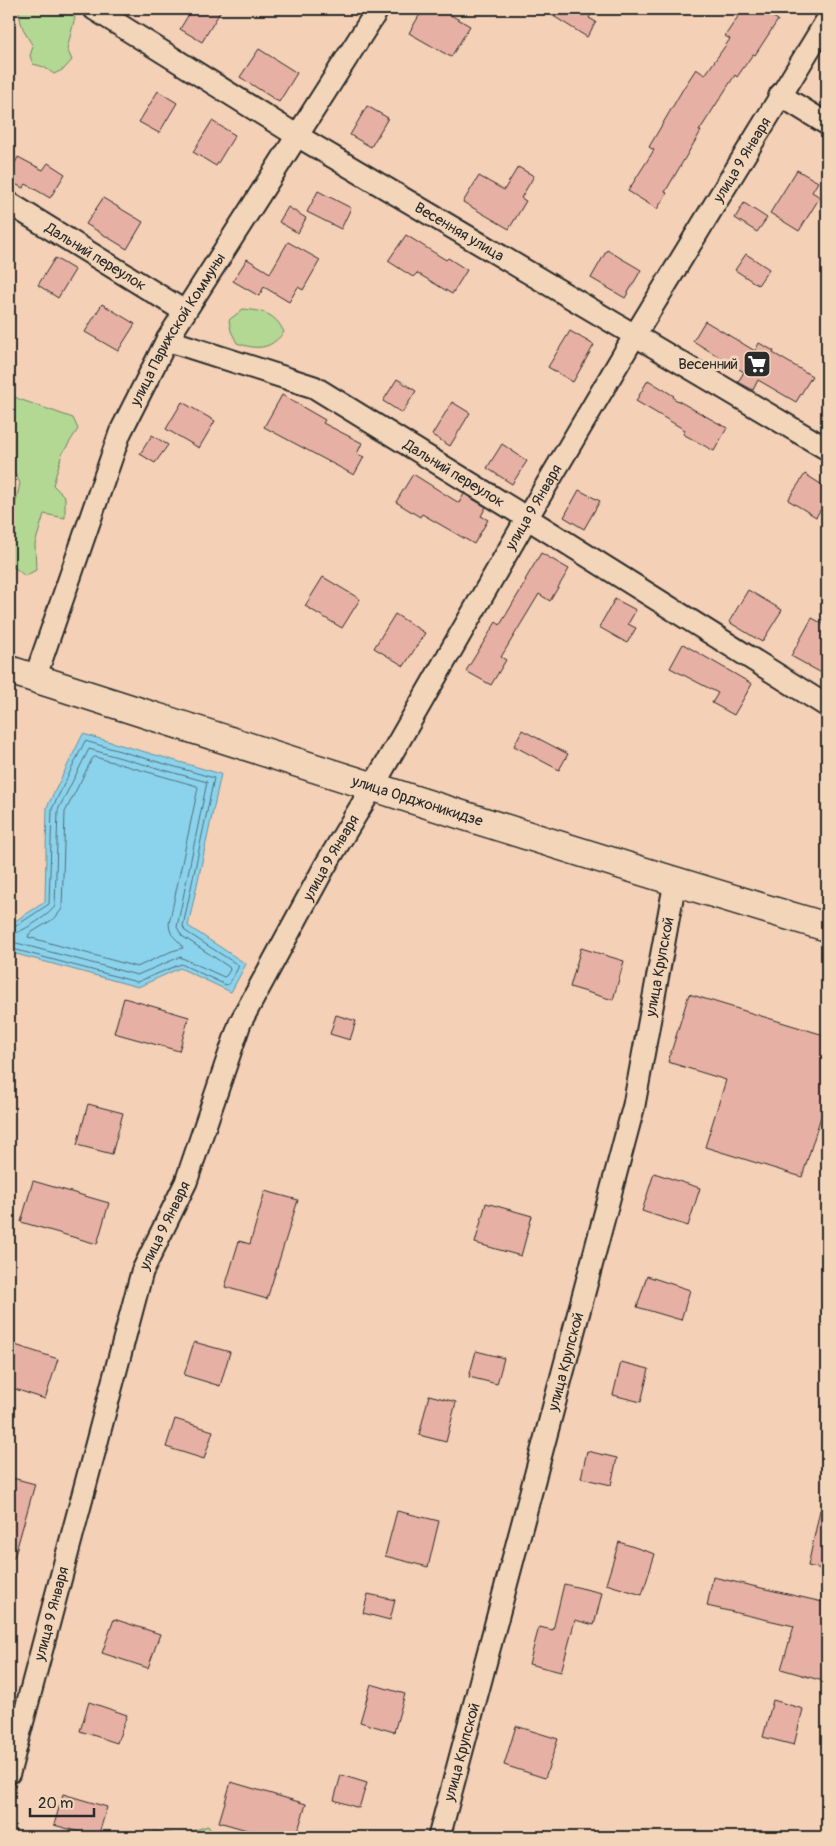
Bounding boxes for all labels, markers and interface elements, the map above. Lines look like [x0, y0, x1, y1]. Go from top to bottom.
street label: улица 9 Января [708, 114, 775, 207]
street label: Весенняя улица [411, 198, 507, 266]
street label: Дальний переулок [41, 218, 150, 295]
street label: улица Парижской Коммуны [126, 250, 230, 410]
supermarket icon: Весенний [742, 349, 772, 379]
place label: Весенний [678, 355, 738, 374]
street label: Дальний переулок [399, 435, 508, 512]
street label: улица 9 Января [501, 461, 567, 555]
street label: улица Орджоникидзе [349, 771, 486, 831]
street label: улица 9 Января [298, 812, 364, 905]
street label: улица Крупской [641, 916, 678, 1019]
street label: улица 9 Января [135, 1178, 195, 1274]
street label: улица Крупской [544, 1310, 588, 1414]
street label: улица 9 Января [30, 1565, 73, 1664]
street label: улица Крупской [440, 1701, 484, 1804]
scale bar [30, 1786, 94, 1818]
text: 20 m [38, 1794, 73, 1813]

